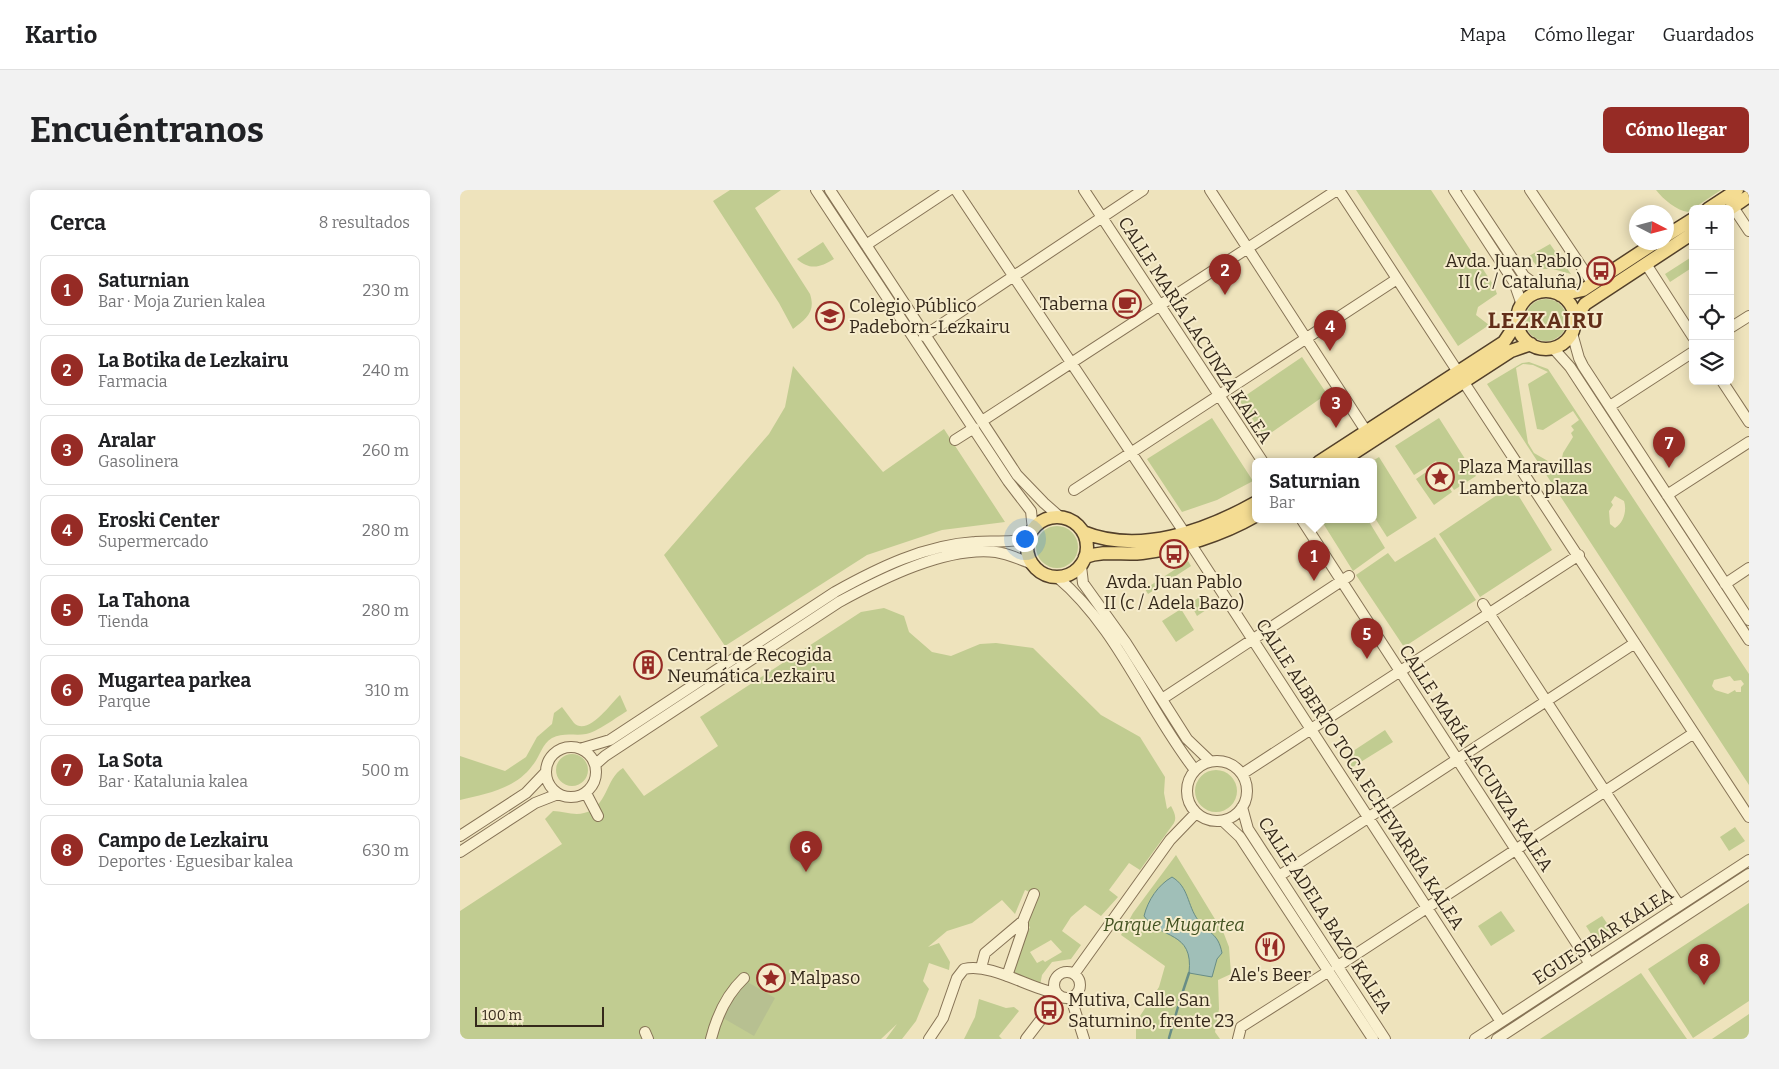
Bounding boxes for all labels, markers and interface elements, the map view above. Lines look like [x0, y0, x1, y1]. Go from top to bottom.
text: Kartio [25, 21, 97, 49]
text: Mapa [1460, 24, 1506, 46]
text: Cómo llegar [1534, 24, 1635, 46]
text: Guardados [1663, 24, 1754, 46]
button: Cómo llegar [1603, 107, 1749, 153]
text: Encuéntranos [30, 109, 264, 151]
north arrow [1629, 205, 1674, 250]
map controls [1689, 205, 1734, 385]
button: + [1689, 205, 1734, 250]
text: Cerca [50, 210, 106, 236]
street label: CALLE MARÍA LACUNZA KALEA [1113, 212, 1278, 448]
text: 8 resultados [319, 213, 410, 232]
place label: Avda. Juan Pablo II (c / Cataluña) [1445, 250, 1582, 293]
button: − [1689, 250, 1734, 295]
pin: 2 [1209, 254, 1241, 295]
bus stop icon: Avda. Juan Pablo II (c / Cataluña) [1586, 256, 1616, 286]
text: Saturnian [98, 269, 189, 292]
text: 1 [64, 281, 70, 300]
text: 230 m [362, 281, 409, 300]
cafe icon: Taberna [1112, 289, 1142, 319]
text: Bar · Moja Zurien kalea [98, 292, 266, 311]
place label: Taberna [1039, 293, 1108, 315]
place label: Colegio Público Padeborn-Lezkairu [849, 295, 1010, 338]
button: locate [1689, 295, 1734, 340]
school or university icon: Colegio Público Padeborn-Lezkairu [815, 301, 845, 331]
district label: LEZKAIRU [1488, 307, 1604, 334]
pin: 4 [1314, 310, 1346, 351]
button: layers [1689, 340, 1734, 385]
text: La Botika de Lezkairu [98, 349, 288, 372]
text: 2 [62, 361, 72, 380]
text: 240 m [362, 361, 409, 380]
text: Farmacia [98, 372, 167, 391]
pin: 3 [1320, 387, 1352, 428]
pin: 7 [1653, 427, 1685, 468]
text: Aralar [98, 429, 156, 452]
text: 3 [62, 441, 72, 460]
text: 260 m [362, 441, 409, 460]
text: Gasolinera [98, 452, 179, 471]
place label: Plaza Maravillas Lamberto plaza [1459, 456, 1592, 499]
popup [1252, 458, 1377, 523]
place icon: Plaza Maravillas Lamberto plaza [1425, 462, 1455, 492]
text: Saturnian [1269, 470, 1360, 493]
text: Bar [1269, 493, 1295, 512]
text: Eroski Center [98, 509, 220, 532]
text: 4 [62, 521, 72, 540]
text: 280 m [362, 521, 409, 540]
your location [1012, 526, 1038, 552]
text: Supermercado [98, 532, 208, 551]
bus stop icon: Avda. Juan Pablo II (c / Adela Bazo) [1159, 539, 1189, 569]
pin: 1 [1298, 540, 1330, 581]
place label: Avda. Juan Pablo II (c / Adela Bazo) [1104, 571, 1244, 614]
text: La Tahona [98, 589, 190, 612]
text: 5 [63, 601, 71, 620]
text: 280 m [362, 601, 409, 620]
text: Tienda [98, 612, 149, 631]
street label: CALLE ALBERTO TOCA ECHEVARRÍA KALEA [1251, 614, 1470, 934]
pin: 5 [1351, 618, 1383, 659]
street label: CALLE MARÍA LACUNZA KALEA [1394, 640, 1559, 876]
place label: Central de Recogida Neumática Lezkairu [667, 644, 835, 687]
building icon: Central de Recogida Neumática Lezkairu [633, 650, 663, 680]
text: Mugartea parkea [98, 669, 251, 692]
text: 6 [62, 681, 72, 700]
text: 310 m [365, 681, 409, 700]
text: Parque [98, 692, 151, 711]
text: La Sota [98, 749, 163, 772]
text: 7 [63, 761, 71, 780]
text: 500 m [361, 761, 409, 780]
text: Bar · Katalunia kalea [98, 772, 248, 791]
street label: CALLE ADELA BAZO KALEA [1253, 813, 1397, 1017]
text: Campo de Lezkairu [98, 829, 269, 852]
pin: 6 [790, 831, 822, 872]
text: 8 [62, 841, 72, 860]
text: 630 m [362, 841, 409, 860]
text: Deportes · Eguesibar kalea [98, 852, 293, 871]
street label: EGUESIBAR KALEA [1529, 882, 1677, 989]
park label: Parque Mugartea [1103, 914, 1245, 936]
restaurant icon: Ale's Beer [1255, 932, 1285, 962]
pin: 8 [1688, 944, 1720, 985]
place icon: Malpaso [756, 963, 786, 993]
place label: Ale's Beer [1229, 964, 1311, 986]
place label: Malpaso [790, 967, 860, 989]
place label: Mutiva, Calle San Saturnino, frente 23 [1068, 989, 1235, 1032]
bus stop icon: Mutiva, Calle San Saturnino, frente 23 [1034, 995, 1064, 1025]
scale bar [475, 1004, 604, 1027]
text: 100 m [482, 1007, 522, 1024]

